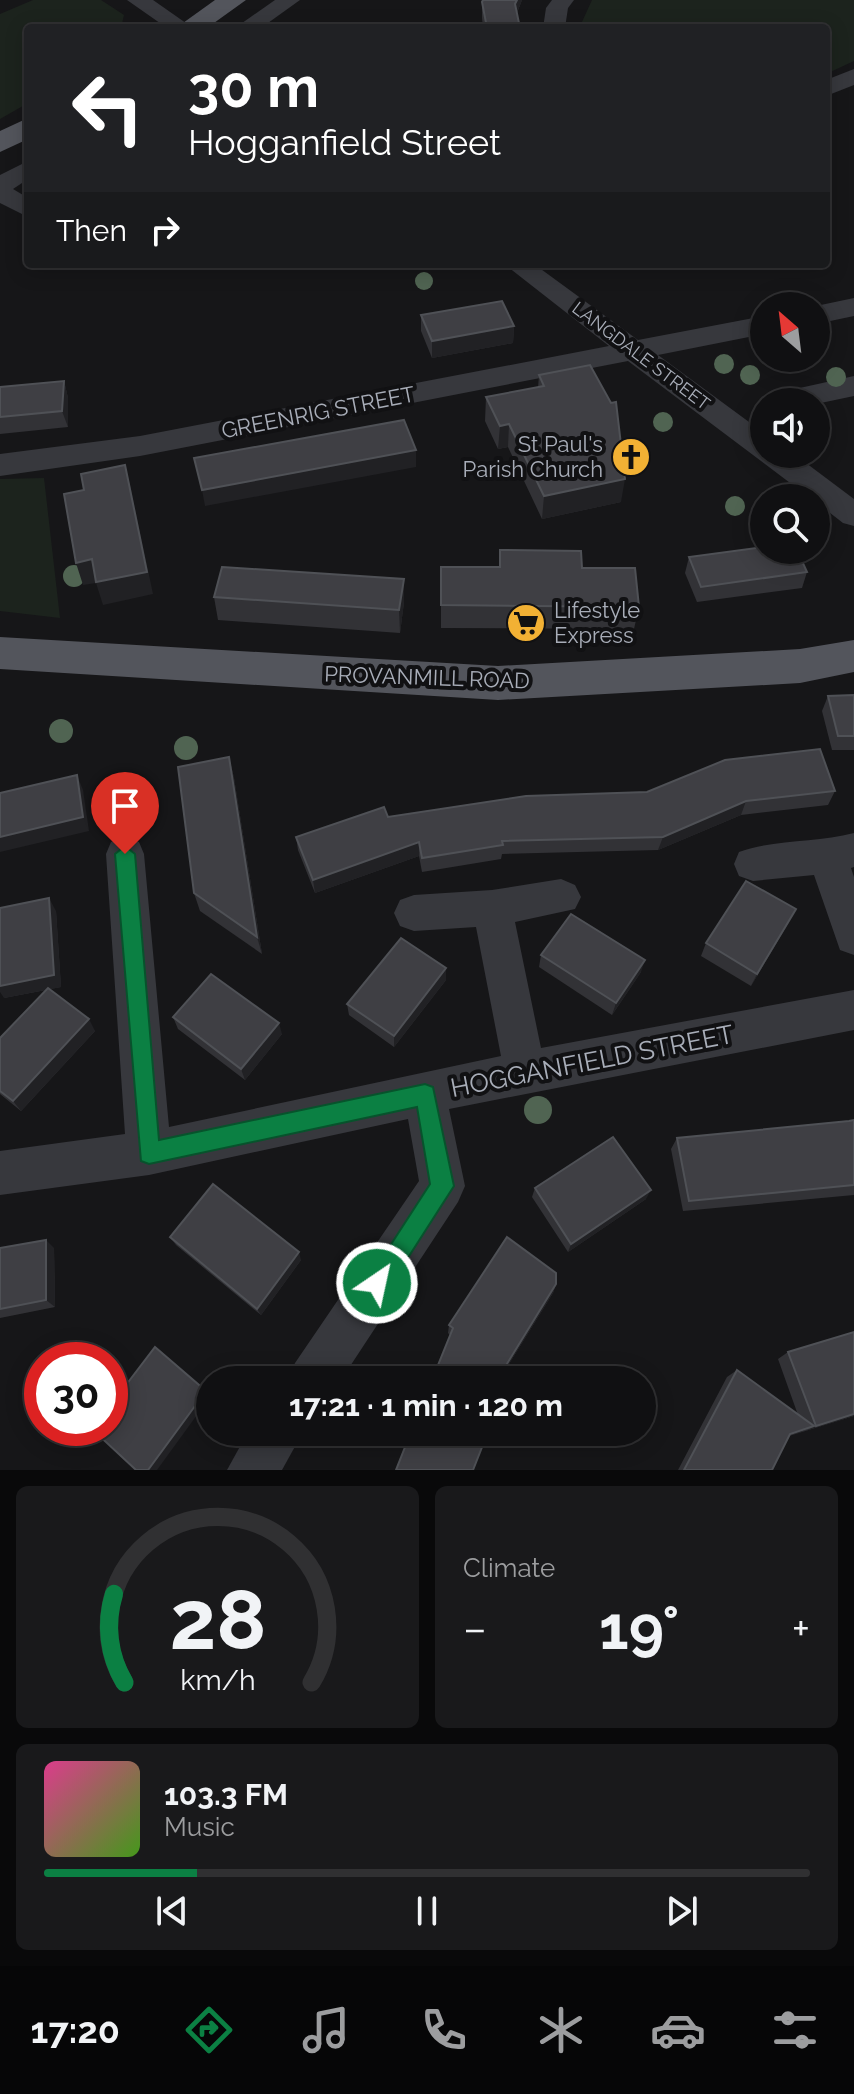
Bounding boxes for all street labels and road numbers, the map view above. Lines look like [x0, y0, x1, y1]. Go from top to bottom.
street label: LANGDALE STREET [568, 297, 714, 414]
street label: GREENRIG STREET [219, 380, 417, 444]
street label: PROVANMILL ROAD [324, 660, 530, 694]
street label: HOGGANFIELD STREET [448, 1019, 736, 1103]

